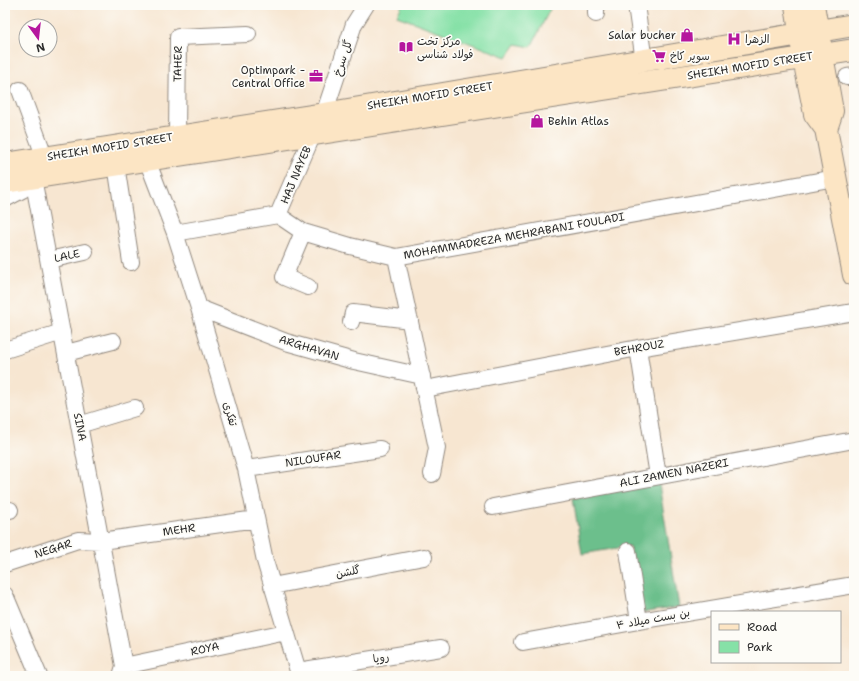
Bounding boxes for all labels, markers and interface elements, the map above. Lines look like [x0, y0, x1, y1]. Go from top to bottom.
north arrow [18, 18, 58, 58]
shop icon: Salar bucher [679, 27, 695, 43]
place label: Salar bucher [608, 28, 676, 43]
hospital icon: الزهرا [726, 31, 742, 47]
place label: الزهرا [745, 32, 769, 47]
place label: مرکز تخت فولاد شناسی [417, 34, 473, 62]
street label: گل سرخ [330, 38, 356, 78]
text: N [34, 39, 47, 56]
library icon: مرکز تخت فولاد شناسی [398, 39, 414, 55]
street label: TAHER [170, 45, 186, 82]
supermarket icon: سوپر کاخ [651, 48, 667, 64]
place label: سوپر کاخ [670, 49, 710, 64]
street label: SHEIKH MOFID STREET [686, 49, 814, 83]
place label: Optimpark - Central Office [232, 63, 305, 91]
office icon: Optimpark - Central Office [308, 68, 324, 84]
street label: SHEIKH MOFID STREET [366, 79, 494, 113]
shop icon: Behin Atlas [529, 113, 545, 129]
place label: Behin Atlas [548, 114, 609, 129]
street label: SHEIKH MOFID STREET [46, 130, 174, 164]
street label: HAJ NAYEB [277, 143, 315, 206]
street label: MOHAMMADREZA MEHRABANI FOULADI [402, 209, 626, 263]
street label: LALE [53, 246, 81, 266]
street label: ARGHAVAN [277, 332, 341, 364]
street label: BEHROUZ [613, 336, 666, 360]
street label: تفکری [219, 400, 241, 429]
street label: SINA [70, 412, 90, 442]
street label: NILOUFAR [284, 447, 342, 471]
street label: ALI ZAMEN NAZERI [618, 455, 730, 491]
street label: MEHR [162, 520, 197, 540]
street label: NEGAR [32, 536, 74, 562]
street label: گلشن [334, 562, 362, 582]
street label: بن بست میلاد ۴ [615, 605, 691, 633]
legend [711, 611, 841, 663]
text: Road [747, 619, 778, 635]
street label: ROYA [189, 639, 221, 659]
text: Park [747, 639, 773, 655]
street label: رویا [372, 649, 390, 667]

